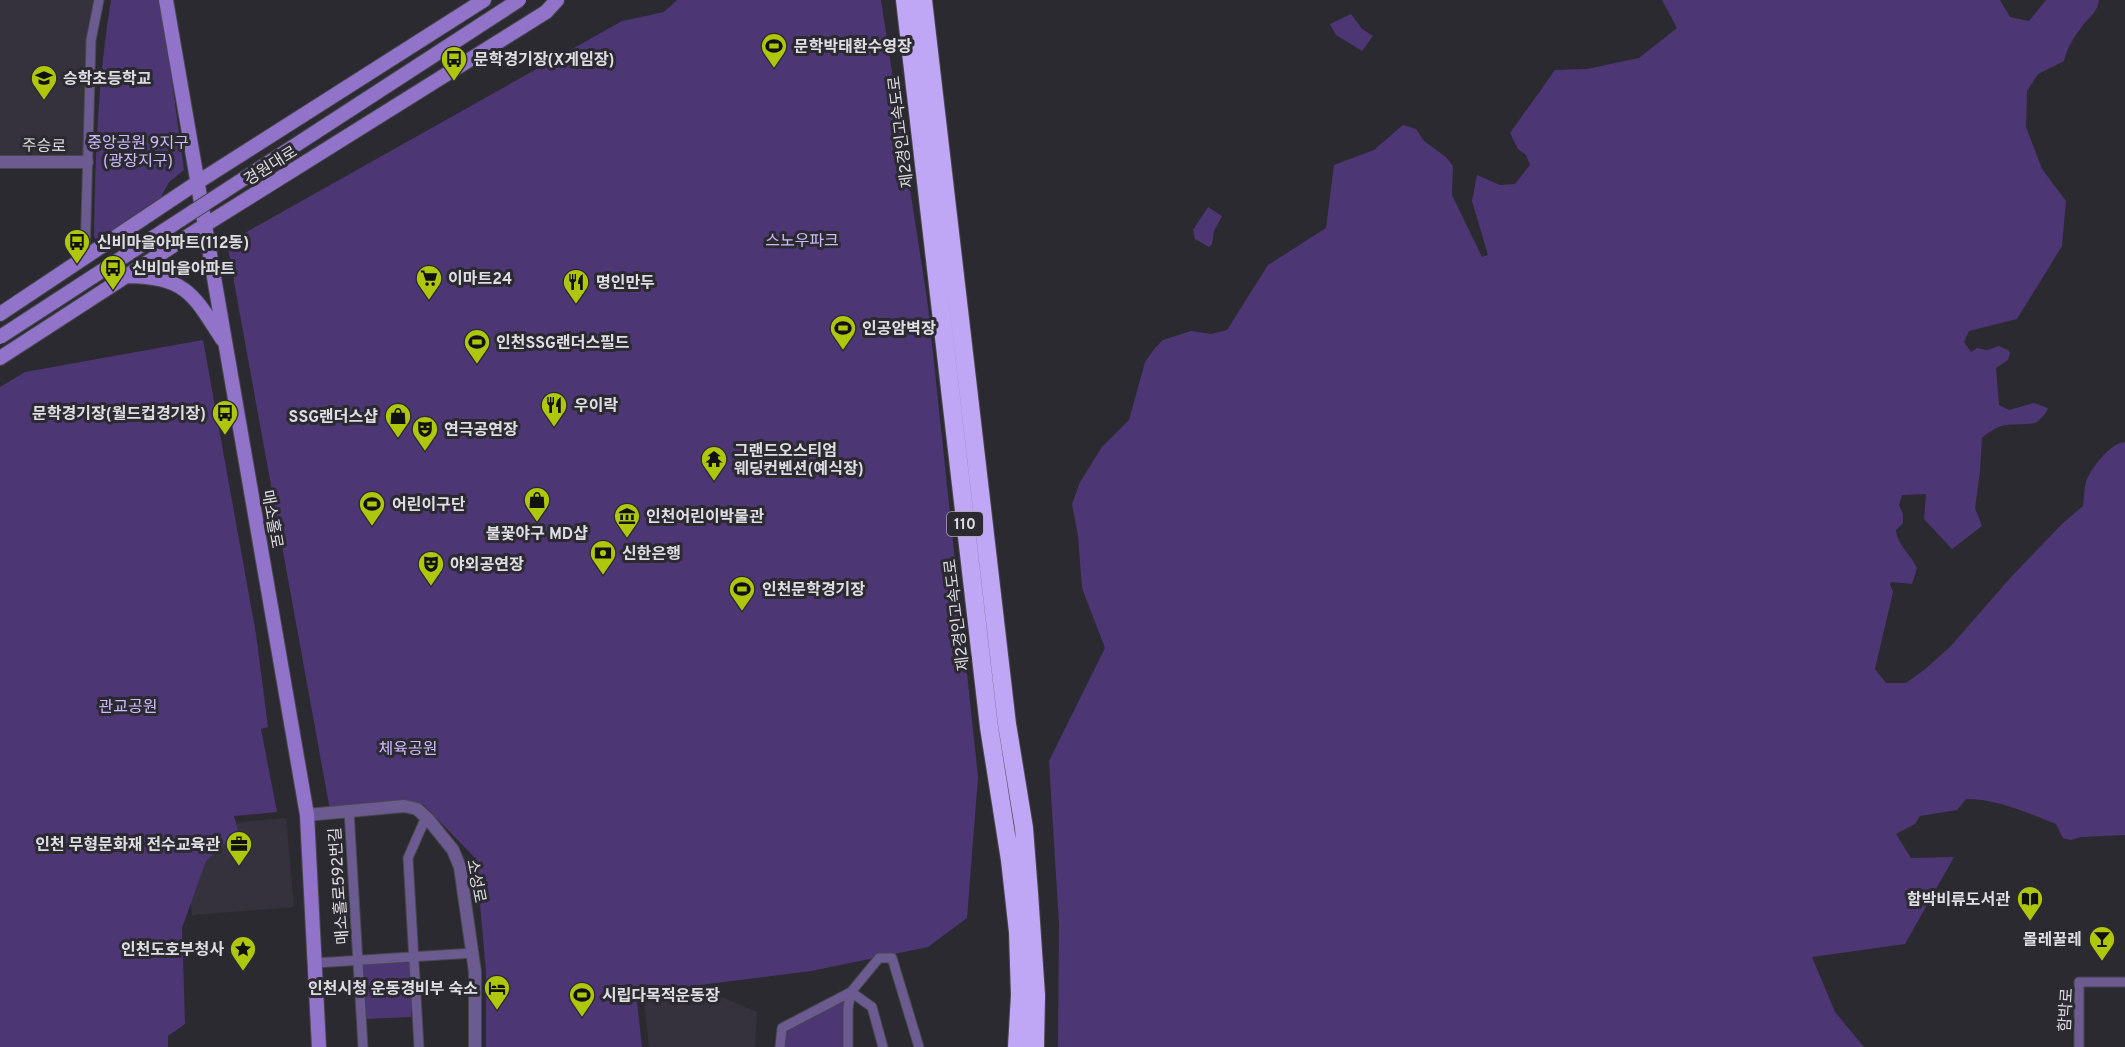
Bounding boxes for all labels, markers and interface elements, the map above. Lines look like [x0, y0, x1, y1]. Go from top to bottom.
sports icon: 문학박태환수영장 [759, 31, 789, 69]
place label: 문학박태환수영장 [794, 37, 912, 58]
bus stop icon: 문학경기장(X게임장) [439, 44, 469, 82]
place label: 문학경기장(X게임장) [474, 50, 615, 71]
school or university icon: 승학초등학교 [29, 63, 59, 101]
place label: 승학초등학교 [63, 69, 152, 90]
street label: 제2경인고속도로 [885, 74, 919, 189]
park label: 중앙공원 9지구 (광장지구) [87, 134, 189, 172]
street label: 주승로 [22, 137, 66, 157]
street label: 경원대로 [241, 142, 302, 191]
bus stop icon: 신비마을아파트(112동) [62, 227, 92, 265]
park label: 스노우파크 [765, 232, 839, 252]
place label: 신비마을아파트(112동) [97, 234, 249, 254]
bus stop icon: 신비마을아파트 [98, 253, 128, 291]
place label: 신비마을아파트 [132, 260, 235, 280]
supermarket icon: 이마트24 [414, 263, 444, 301]
restaurant icon: 명인만두 [561, 267, 591, 305]
place label: 이마트24 [448, 270, 512, 290]
place label: 명인만두 [596, 274, 655, 294]
sports icon: 인공암벽장 [828, 313, 858, 351]
place label: 인공암벽장 [862, 320, 936, 340]
sports icon: 인천SSG랜더스필드 [462, 327, 492, 365]
place label: 인천SSG랜더스필드 [496, 333, 630, 354]
restaurant icon: 우이락 [539, 390, 569, 428]
place label: 우이락 [574, 397, 618, 417]
bus stop icon: 문학경기장(월드컵경기장) [210, 398, 240, 436]
shop icon: SSG랜더스샵 [383, 401, 413, 439]
place label: 문학경기장(월드컵경기장) [32, 404, 206, 425]
place label: SSG랜더스샵 [289, 408, 378, 428]
theatre icon: 연극공연장 [410, 414, 440, 452]
place label: 연극공연장 [444, 421, 518, 441]
place label: 그랜드오스티엄 웨딩컨벤션(예식장) [734, 442, 864, 480]
temple icon: 그랜드오스티엄 웨딩컨벤션(예식장) [699, 444, 729, 482]
shop icon: 불꽃야구 MD샵 [522, 485, 552, 523]
street label: 매소홀로 [256, 489, 286, 550]
sports icon: 어린이구단 [357, 489, 387, 527]
place label: 어린이구단 [392, 496, 466, 516]
museum icon: 인천어린이박물관 [612, 501, 642, 539]
place label: 인천어린이박물관 [646, 507, 764, 528]
road number: 110 [947, 512, 983, 536]
place label: 불꽃야구 MD샵 [486, 525, 588, 545]
bank icon: 신한은행 [588, 538, 618, 576]
place label: 신한은행 [622, 544, 681, 565]
theatre icon: 야외공연장 [416, 549, 446, 587]
place label: 야외공연장 [450, 556, 524, 576]
street label: 제2경인고속도로 [941, 557, 975, 672]
sports icon: 인천문학경기장 [727, 574, 757, 612]
place label: 인천문학경기장 [762, 580, 865, 601]
park label: 관교공원 [99, 698, 157, 718]
park label: 체육공원 [379, 740, 437, 760]
street label: 매소홀로592번길 [326, 827, 354, 945]
office icon: 인천 무형문화재 전수교육관 [224, 829, 254, 867]
place label: 인천 무형문화재 전수교육관 [35, 835, 220, 856]
street label: 소성로 [461, 858, 489, 905]
library icon: 함박비류도서관 [2015, 884, 2045, 922]
place label: 함박비류도서관 [1907, 890, 2010, 911]
bar icon: 몰레꿀레 [2087, 924, 2117, 962]
place label: 몰레꿀레 [2023, 931, 2082, 951]
place icon: 인천도호부청사 [228, 934, 258, 972]
place label: 인천도호부청사 [121, 940, 224, 961]
hotel icon: 인천시청 운동경비부 숙소 [482, 973, 512, 1011]
place label: 인천시청 운동경비부 숙소 [308, 979, 478, 1000]
sports icon: 시립다목적운동장 [567, 980, 597, 1018]
place label: 시립다목적운동장 [602, 987, 720, 1007]
street label: 함박로 [2056, 987, 2078, 1033]

